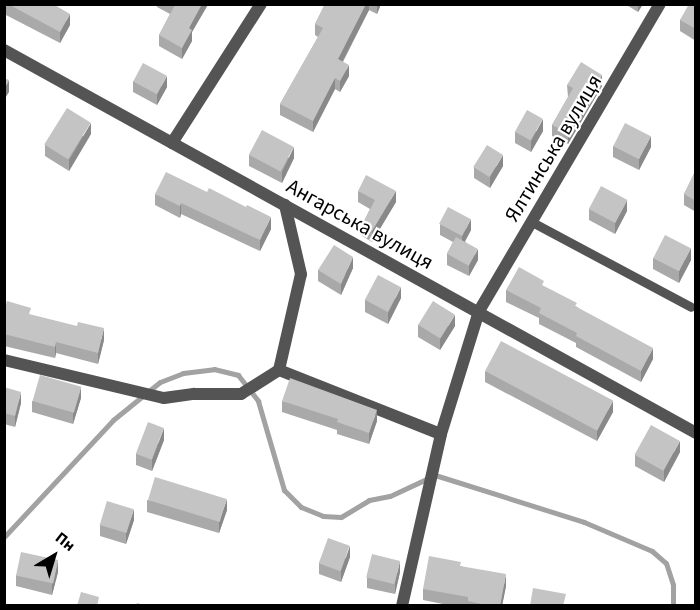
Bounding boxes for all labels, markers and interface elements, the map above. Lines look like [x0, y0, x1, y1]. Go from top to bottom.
street label: Ялтинська вулиця [499, 70, 607, 226]
street label: Ангарська вулиця [282, 173, 438, 275]
north arrow [24, 526, 84, 586]
text: Пн [50, 527, 80, 557]

